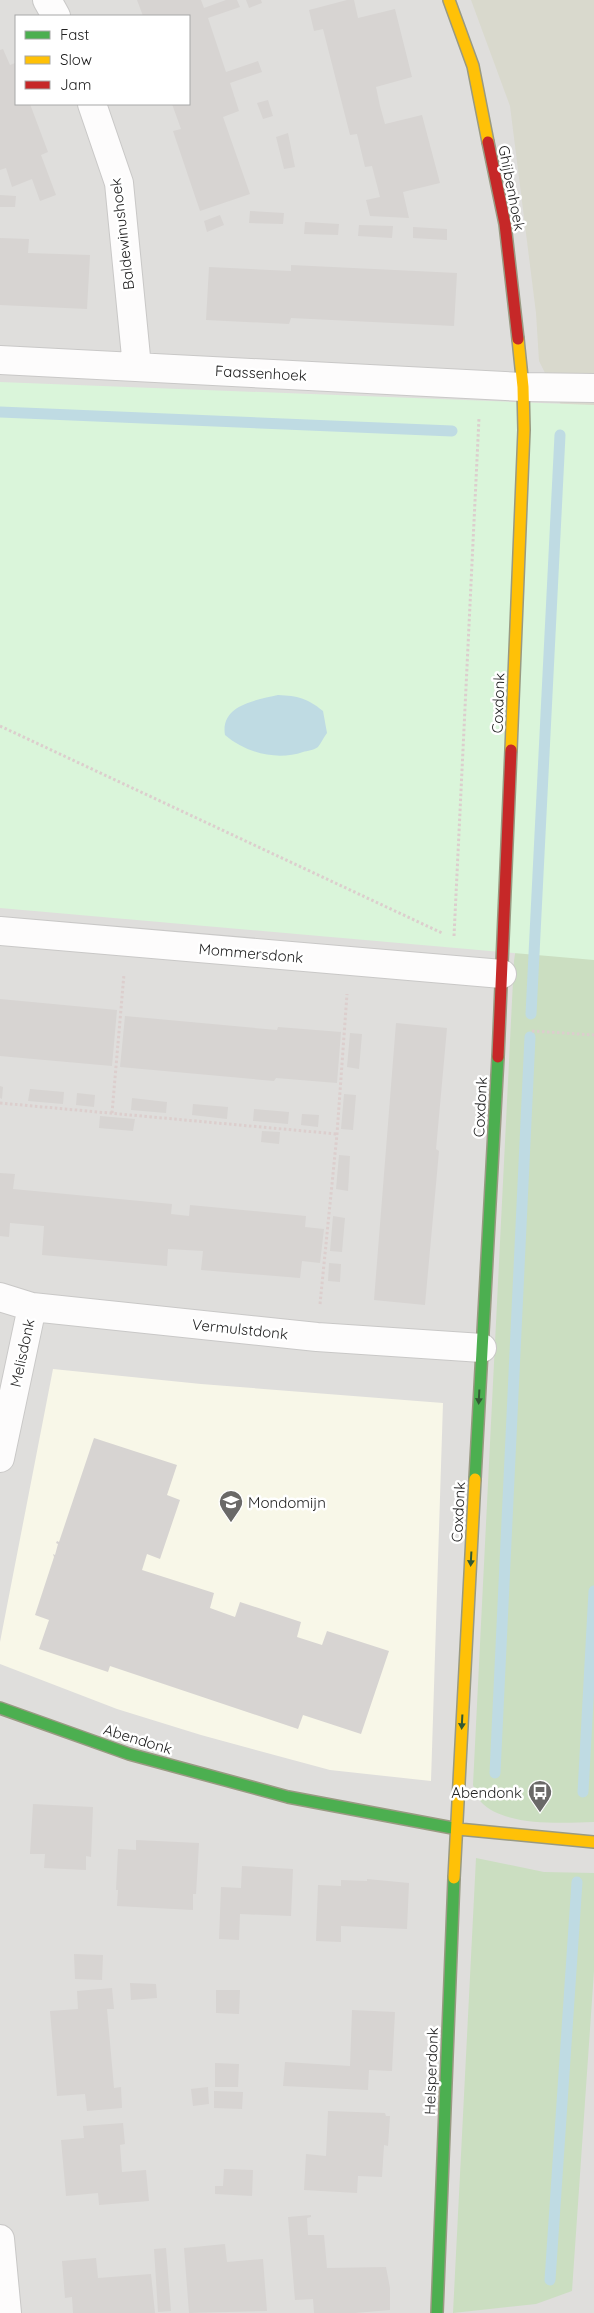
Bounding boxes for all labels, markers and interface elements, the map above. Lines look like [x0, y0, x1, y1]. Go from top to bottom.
legend [15, 15, 190, 105]
text: Fast [60, 25, 89, 44]
text: Slow [60, 50, 92, 69]
text: Jam [60, 75, 91, 94]
street label: Ghijbenhoek [494, 144, 530, 232]
street label: Baldewinushoek [106, 177, 138, 291]
street label: Faassenhoek [215, 361, 307, 385]
street label: Coxdonk [487, 672, 509, 734]
street label: Mommersdonk [198, 939, 304, 967]
street label: Coxdonk [469, 1076, 491, 1138]
street label: Vermulstdonk [191, 1315, 289, 1343]
street label: Melisdonk [5, 1317, 39, 1389]
one-way arrow [475, 1389, 483, 1405]
street label: Coxdonk [447, 1481, 469, 1543]
school or university icon: Mondomijn [218, 1489, 244, 1523]
place label: Mondomijn [248, 1493, 326, 1512]
one-way arrow [466, 1552, 474, 1568]
one-way arrow [457, 1714, 465, 1730]
street label: Abendonk [101, 1720, 175, 1758]
bus stop icon: Abendonk [527, 1779, 553, 1813]
place label: Abendonk [451, 1783, 522, 1802]
street label: Helsperdonk [420, 2027, 442, 2115]

